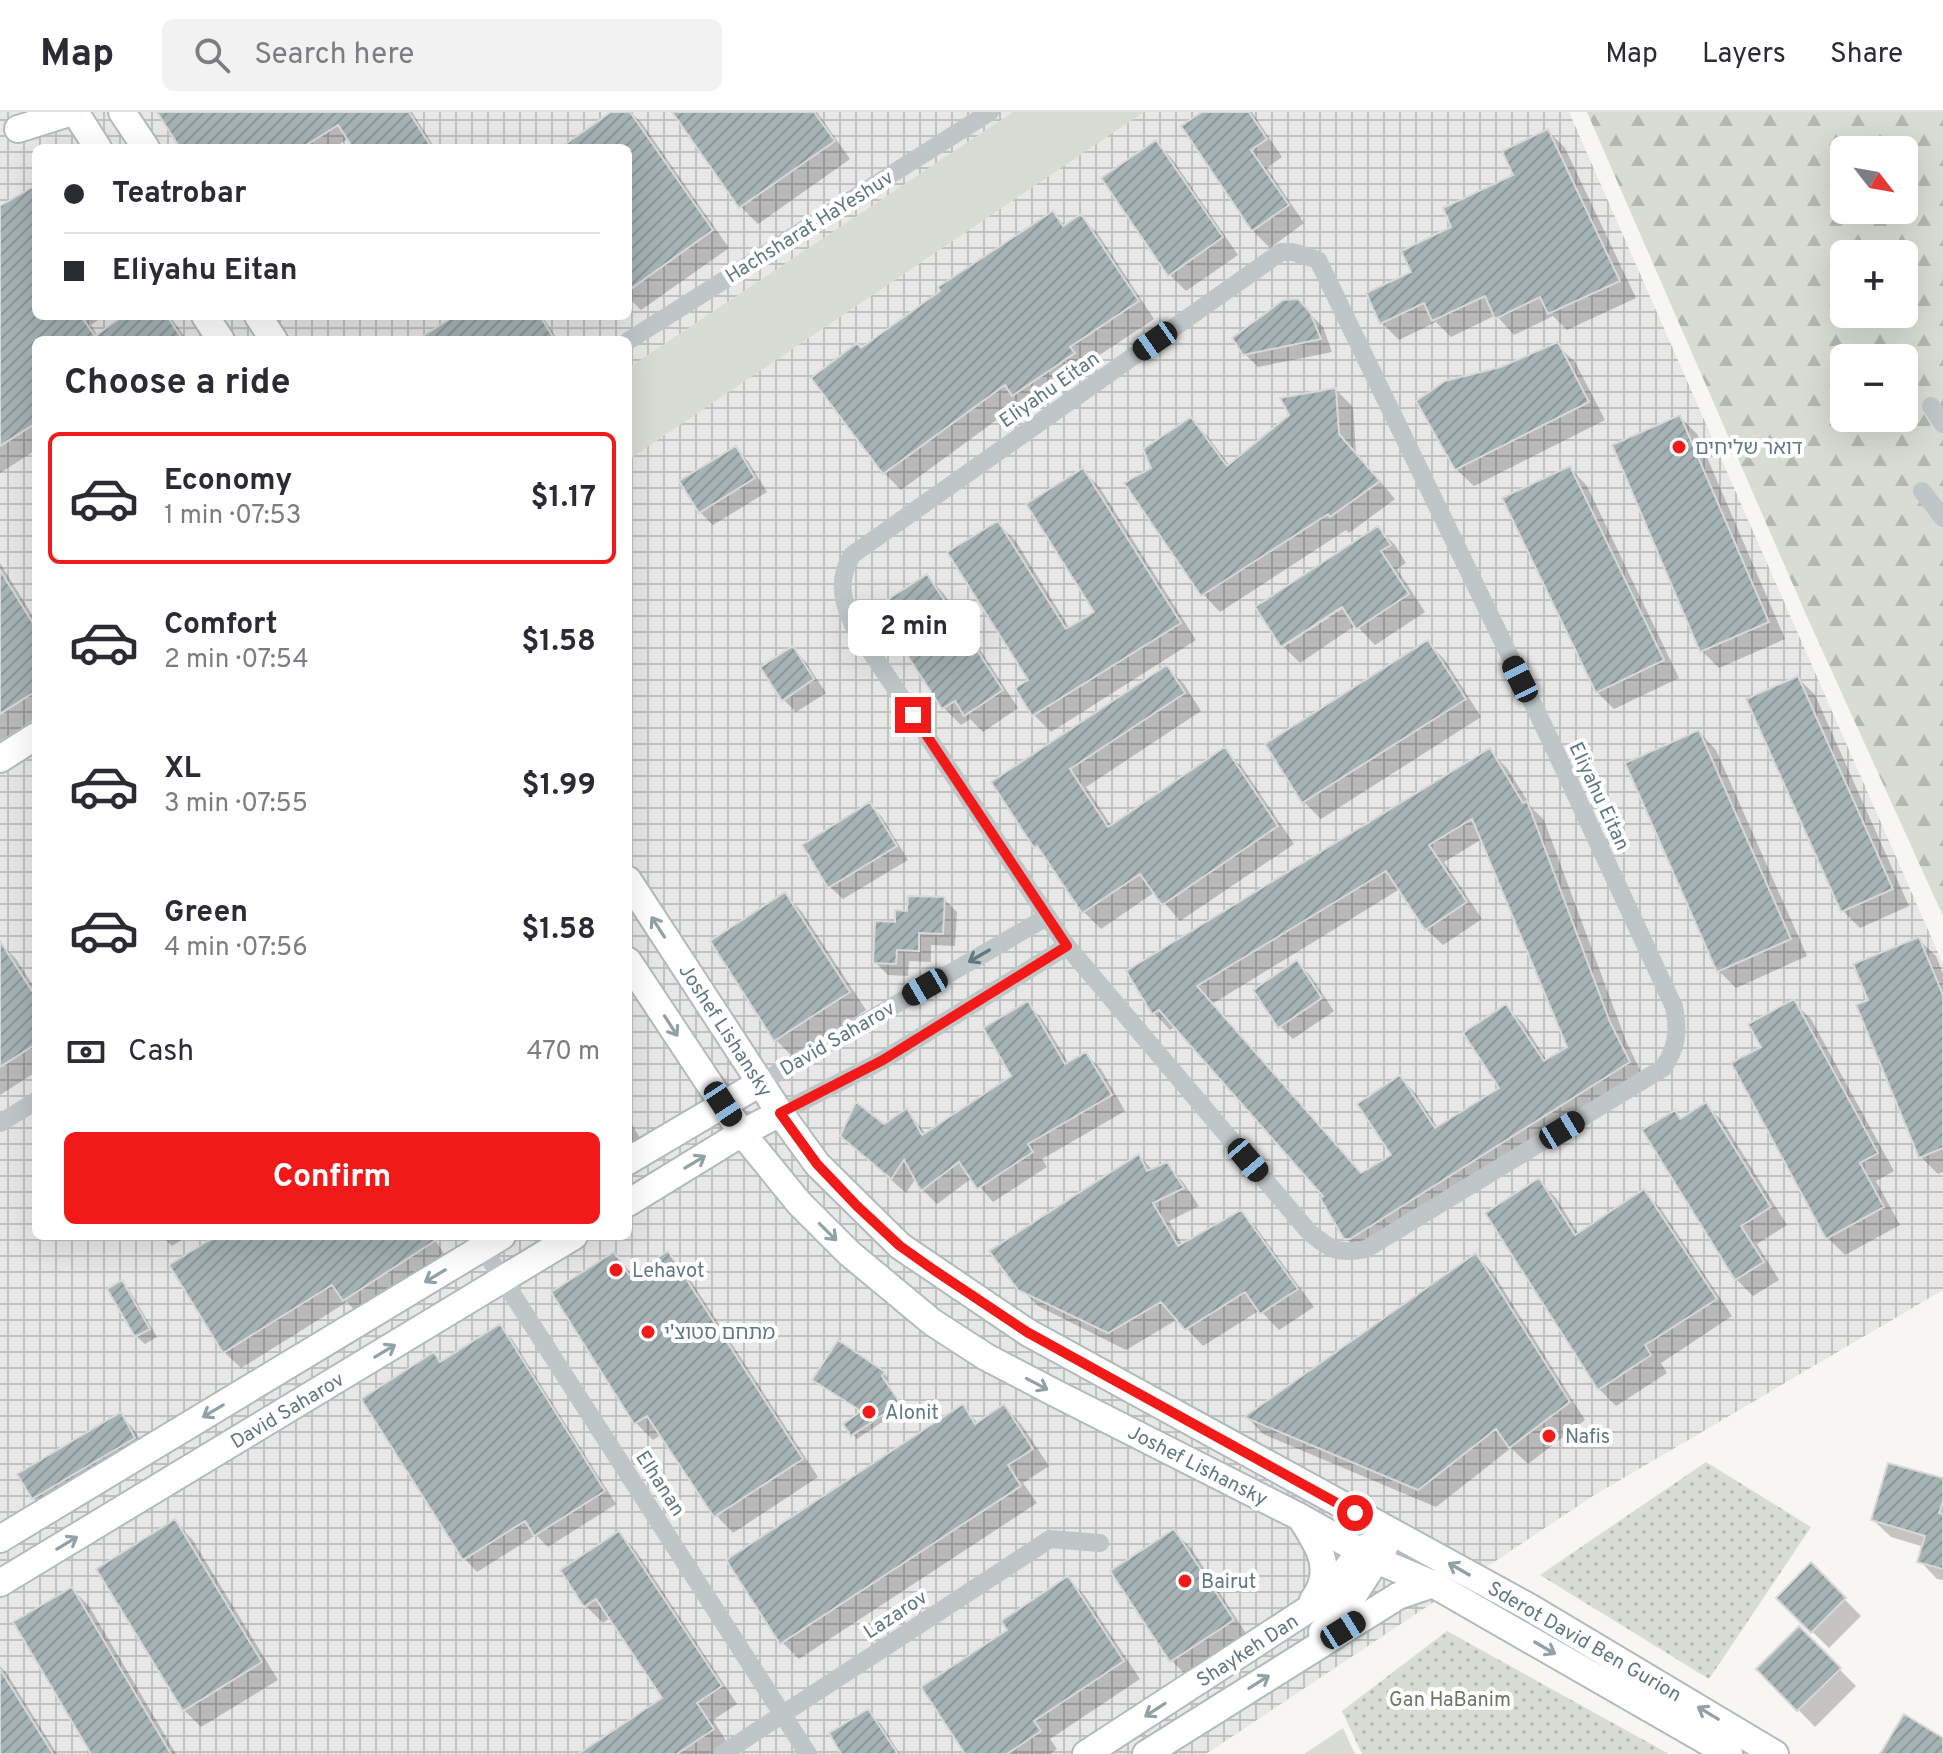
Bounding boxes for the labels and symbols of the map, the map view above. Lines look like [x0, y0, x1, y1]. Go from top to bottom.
north arrow [1830, 136, 1918, 224]
street label: Hachsharat HaYeshuv [721, 165, 899, 290]
car [1128, 317, 1182, 365]
street label: Eliyahu Eitan [995, 347, 1105, 435]
place label: דואר שליחים [1695, 436, 1803, 462]
marker: דואר שליחים [1670, 438, 1688, 456]
callout: 2 min [847, 599, 979, 655]
car [1499, 652, 1541, 706]
route end [895, 697, 931, 733]
street label: Eliyahu Eitan [1562, 738, 1635, 855]
one-way arrow [650, 916, 667, 938]
one-way arrow [968, 948, 991, 964]
street label: Joshef Lishansky [672, 959, 777, 1103]
car [898, 965, 952, 1009]
street label: David Saharov [776, 996, 900, 1083]
one-way arrow [663, 1014, 679, 1036]
car [700, 1077, 746, 1131]
car [1535, 1107, 1589, 1153]
car [1223, 1134, 1273, 1186]
one-way arrow [683, 1154, 705, 1171]
one-way arrow [818, 1222, 837, 1241]
place label: Lehavot [632, 1259, 704, 1285]
marker: Lehavot [607, 1261, 625, 1279]
one-way arrow [424, 1269, 447, 1285]
place label: מתחם סטוצ'י [664, 1321, 775, 1347]
marker: מתחם סטוצ'י [639, 1323, 657, 1341]
one-way arrow [373, 1343, 396, 1359]
street label: David Saharov [226, 1368, 350, 1456]
one-way arrow [1025, 1377, 1049, 1392]
place label: Alonit [885, 1401, 939, 1427]
one-way arrow [202, 1403, 225, 1419]
marker: Alonit [860, 1403, 878, 1421]
street label: Joshef Lishansky [1123, 1420, 1272, 1513]
place label: Nafis [1565, 1425, 1610, 1451]
marker: Nafis [1540, 1427, 1558, 1445]
street label: Elhanan [629, 1446, 690, 1522]
route start [1337, 1495, 1373, 1531]
one-way arrow [55, 1535, 78, 1551]
one-way arrow [1448, 1561, 1471, 1577]
place label: Bairut [1201, 1570, 1256, 1596]
marker: Bairut [1176, 1572, 1194, 1590]
street label: Sderot David Ben Gurion [1482, 1577, 1686, 1709]
street label: Lazarov [859, 1585, 933, 1646]
car [1316, 1607, 1370, 1653]
street label: Shaykeh Dan [1192, 1609, 1304, 1694]
one-way arrow [1532, 1641, 1556, 1656]
one-way arrow [1248, 1674, 1270, 1691]
park label: Gan HaBanim [1389, 1688, 1511, 1714]
one-way arrow [1144, 1702, 1167, 1718]
one-way arrow [1697, 1705, 1720, 1721]

